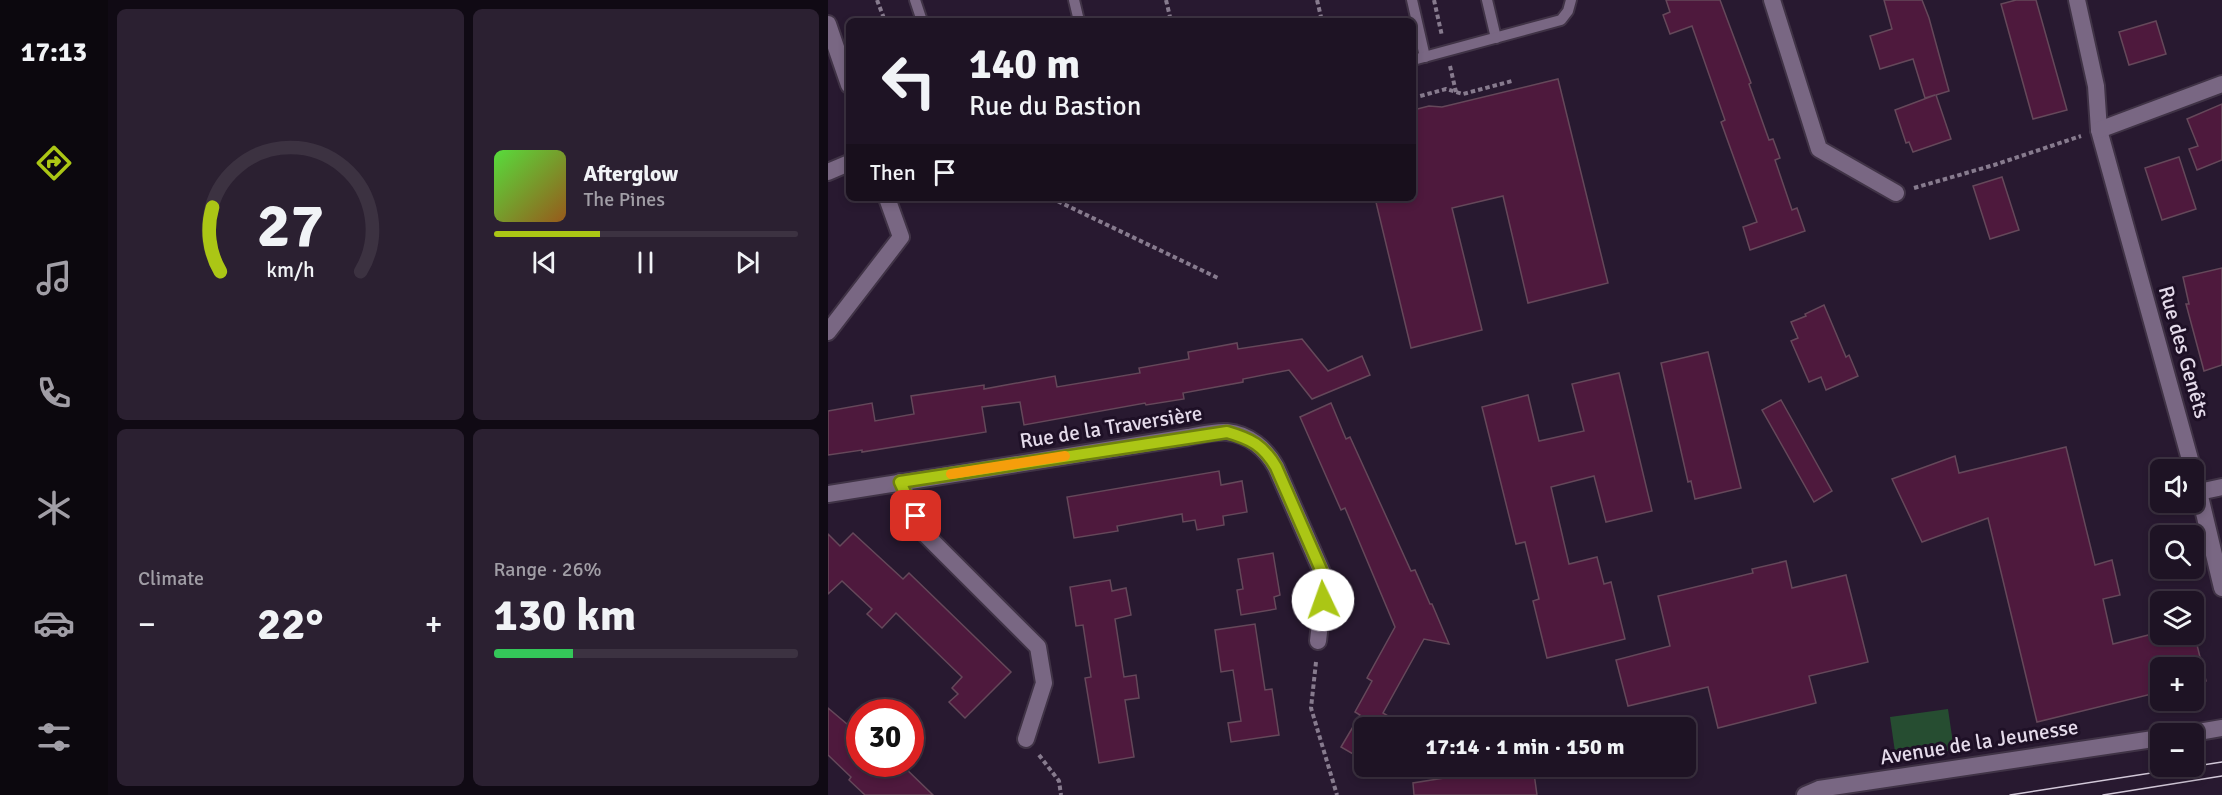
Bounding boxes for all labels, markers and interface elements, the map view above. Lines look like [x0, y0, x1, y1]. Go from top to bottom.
text: 17:13 [21, 36, 87, 69]
text: 140 m [969, 39, 1080, 90]
icon: left [870, 42, 948, 120]
text: Rue du Bastion [969, 90, 1141, 123]
icon: directions [33, 142, 75, 184]
icon: arrive [928, 156, 961, 189]
text: Then [870, 159, 916, 186]
text: Afterglow [584, 160, 678, 187]
text: 27 [257, 187, 324, 264]
text: The Pines [584, 187, 665, 212]
icon: previous [528, 246, 561, 279]
icon: pause [629, 246, 662, 279]
icon: next [731, 246, 764, 279]
icon: music [33, 257, 75, 299]
text: km/h [266, 257, 315, 283]
street label: Rue des Genêts [2153, 283, 2215, 421]
icon: phone [33, 372, 75, 414]
street label: Rue de la Traversière [1018, 400, 1204, 454]
map controls [2150, 459, 2204, 777]
button: sound [2150, 459, 2204, 513]
icon: climate [33, 487, 75, 529]
pin [890, 490, 941, 541]
icon: arrive [899, 499, 932, 532]
button: search [2150, 525, 2204, 579]
text: Range · 26% [494, 557, 602, 582]
text: Climate [138, 566, 204, 591]
position arrow [1291, 568, 1355, 632]
text: 130 km [494, 588, 636, 643]
button: layers [2150, 591, 2204, 645]
text: 22° [257, 597, 324, 652]
icon: car [33, 602, 75, 644]
text: − [138, 604, 156, 645]
text: + [425, 604, 442, 645]
button: + [2150, 657, 2204, 711]
speed limit sign: 30 [846, 699, 924, 777]
street label: Avenue de la Jeunesse [1878, 713, 2080, 771]
icon: filters [33, 716, 75, 758]
button: − [2150, 723, 2204, 777]
text: 17:14 · 1 min · 150 m [1425, 733, 1625, 760]

